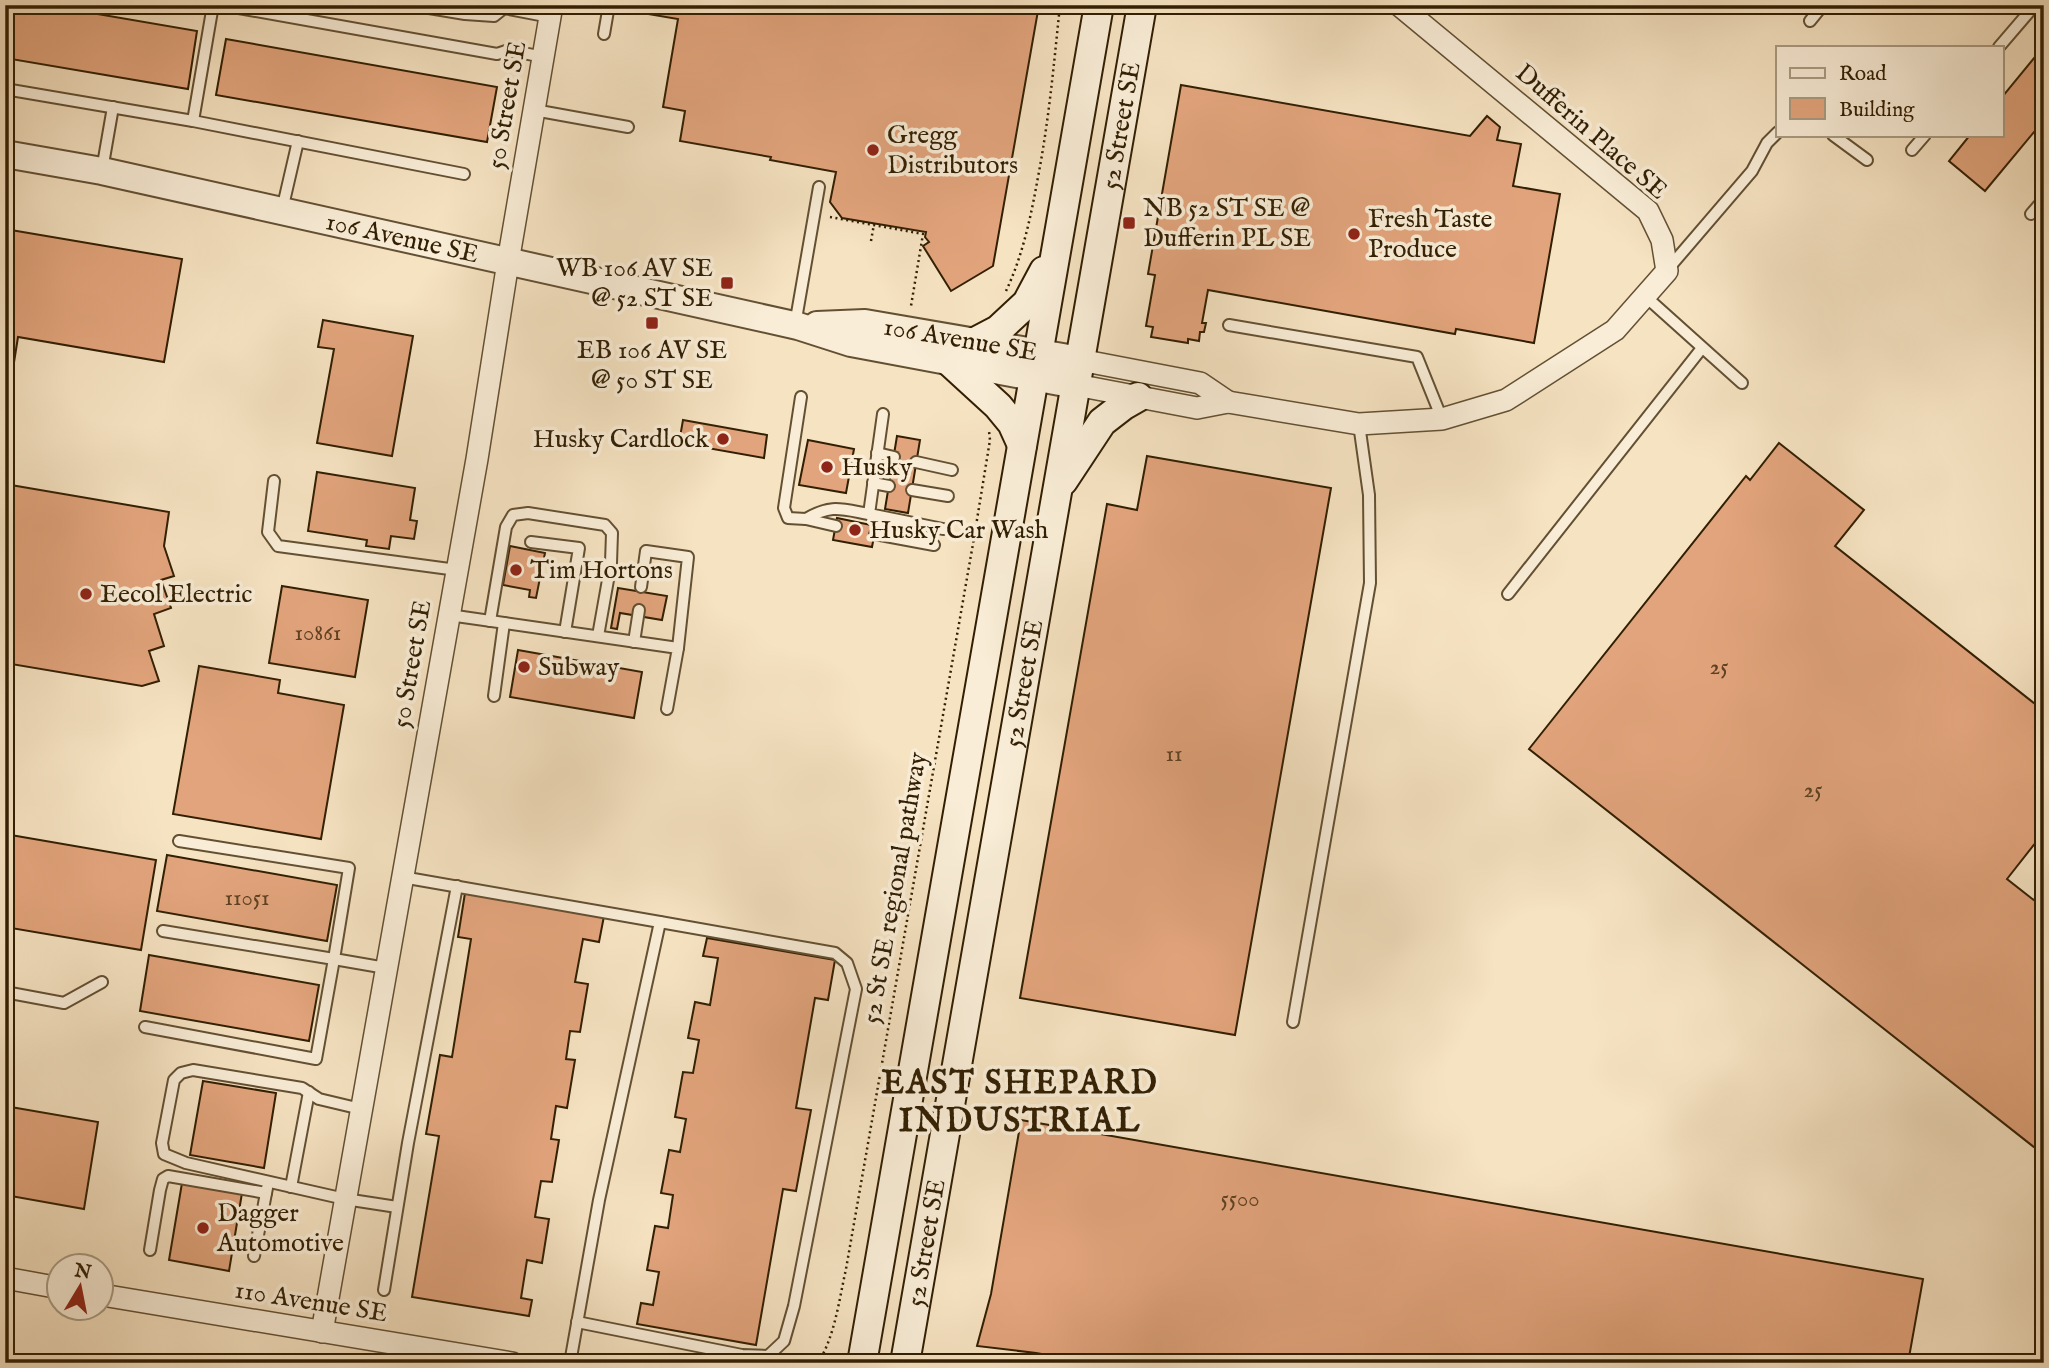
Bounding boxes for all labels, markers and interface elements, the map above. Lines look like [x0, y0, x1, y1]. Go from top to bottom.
street label: 50 Street SE [480, 38, 534, 172]
legend [1776, 46, 2004, 136]
street label: Dufferin Place SE [1508, 57, 1674, 207]
street label: 52 Street SE [1094, 59, 1148, 192]
text: Road [1839, 61, 1887, 88]
text: Building [1839, 97, 1915, 124]
place label: Gregg Distributors [887, 119, 1018, 182]
marker: Gregg Distributors [865, 142, 881, 158]
place label: NB 52 ST SE @ Dufferin PL SE [1143, 192, 1311, 255]
place label: Fresh Taste Produce [1368, 203, 1493, 266]
street label: 106 Avenue SE [323, 205, 482, 271]
marker: NB 52 ST SE @ Dufferin PL SE [1121, 215, 1137, 231]
marker: Fresh Taste Produce [1346, 226, 1362, 242]
place label: WB 106 AV SE @ 52 ST SE [556, 252, 713, 315]
marker: WB 106 AV SE @ 52 ST SE [719, 275, 735, 291]
street label: 106 Avenue SE [881, 310, 1040, 369]
marker: EB 106 AV SE @ 50 ST SE [644, 315, 660, 331]
place label: EB 106 AV SE @ 50 ST SE [577, 334, 727, 397]
place label: Husky Cardlock [533, 423, 710, 456]
marker: Husky Cardlock [715, 431, 731, 447]
place label: Husky [841, 451, 913, 484]
marker: Husky [819, 459, 835, 475]
place label: Husky Car Wash [869, 514, 1049, 547]
marker: Husky Car Wash [847, 522, 863, 538]
place label: Tim Hortons [530, 554, 673, 587]
marker: Tim Hortons [508, 562, 524, 578]
place label: Eecol Electric [100, 578, 252, 611]
marker: Eecol Electric [78, 586, 94, 602]
street label: 50 Street SE [385, 597, 439, 731]
street label: 52 Street SE [996, 617, 1051, 750]
house number: 10861 [295, 619, 341, 648]
place label: Subway [538, 651, 619, 684]
house number: 25 [1709, 653, 1729, 682]
marker: Subway [516, 659, 532, 675]
house number: 11 [1165, 740, 1183, 769]
street label: 52 St SE regional pathway [855, 750, 935, 1026]
house number: 25 [1803, 776, 1823, 805]
house number: 11051 [224, 884, 270, 913]
district label: EAST SHEPARD INDUSTRIAL [881, 1063, 1159, 1143]
street label: 52 Street SE [899, 1176, 953, 1309]
house number: 5500 [1220, 1185, 1260, 1214]
place label: Dagger Automotive [216, 1197, 344, 1260]
marker: Dagger Automotive [195, 1220, 211, 1236]
north arrow [46, 1252, 116, 1322]
text: N [71, 1259, 93, 1286]
street label: 110 Avenue SE [232, 1274, 390, 1330]

